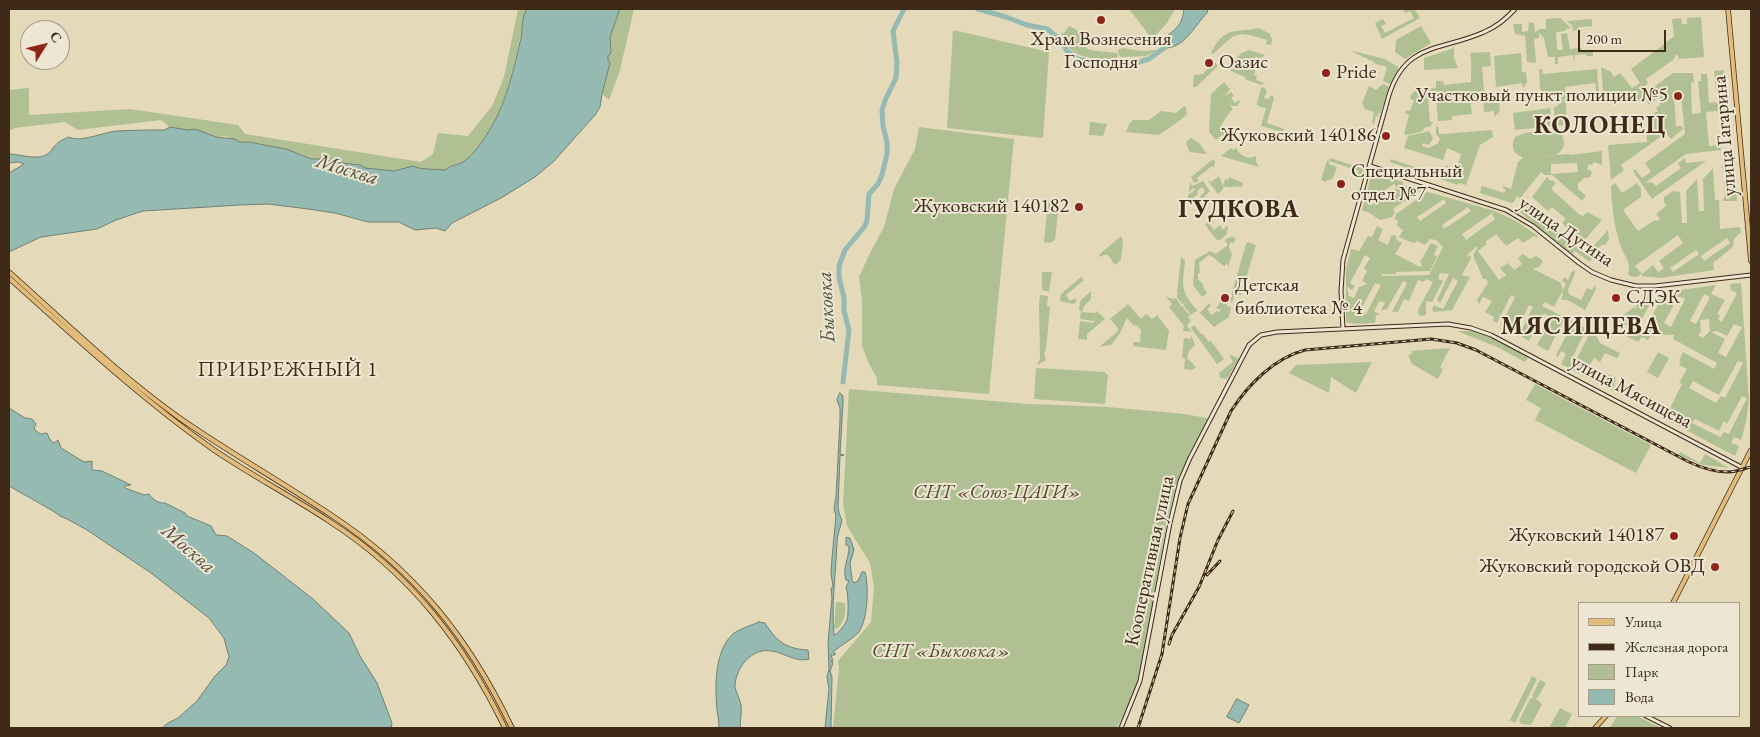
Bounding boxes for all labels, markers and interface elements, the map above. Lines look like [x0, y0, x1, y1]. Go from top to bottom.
marker: Храм Вознесения Господня [1095, 14, 1107, 26]
north arrow [20, 20, 70, 70]
scale bar [1580, 20, 1668, 52]
text: С [46, 27, 67, 46]
place label: Храм Вознесения Господня [1030, 28, 1172, 75]
text: 200 m [1586, 29, 1622, 48]
place label: Оазис [1219, 51, 1268, 75]
marker: Оазис [1203, 57, 1215, 69]
place label: Pride [1336, 61, 1377, 85]
marker: Pride [1320, 67, 1332, 79]
street label: улица Гагарина [1708, 75, 1742, 197]
place label: Участковый пункт полиции №5 [1416, 84, 1668, 108]
marker: Участковый пункт полиции №5 [1672, 90, 1684, 102]
district label: КОЛОНЕЦ [1533, 111, 1667, 141]
place label: Жуковский 140186 [1221, 124, 1376, 148]
marker: Жуковский 140186 [1380, 130, 1392, 142]
water label: Москва [313, 149, 381, 191]
place label: Специальный отдел №7 [1351, 160, 1462, 207]
marker: Специальный отдел №7 [1335, 178, 1347, 190]
street label: улица Дугина [1514, 191, 1618, 273]
place label: Жуковский 140182 [914, 195, 1069, 219]
district label: ГУДКОВА [1177, 195, 1301, 225]
marker: Жуковский 140182 [1073, 201, 1085, 213]
water label: Быковка [813, 271, 841, 343]
place label: Детская библиотека № 4 [1235, 274, 1362, 321]
place label: СДЭК [1626, 286, 1681, 310]
marker: Детская библиотека № 4 [1219, 292, 1231, 304]
marker: СДЭК [1610, 292, 1622, 304]
district label: МЯСИЩЕВА [1499, 312, 1663, 342]
street label: улица Мясищева [1566, 350, 1696, 434]
district label: ПРИБРЕЖНЫЙ 1 [196, 357, 380, 383]
street label: Кооперативная улица [1120, 474, 1180, 648]
park label: СНТ «Союз-ЦАГИ» [913, 481, 1081, 505]
water label: Москва [156, 519, 220, 579]
place label: Жуковский 140187 [1509, 524, 1664, 548]
marker: Жуковский 140187 [1668, 530, 1680, 542]
place label: Жуковский городской ОВД [1479, 555, 1705, 579]
marker: Жуковский городской ОВД [1709, 561, 1721, 573]
legend [1578, 602, 1740, 717]
text: Улица [1625, 612, 1662, 631]
text: Железная дорога [1625, 637, 1728, 656]
park label: СНТ «Быковка» [872, 640, 1010, 664]
text: Парк [1625, 662, 1658, 681]
text: Вода [1625, 687, 1654, 706]

